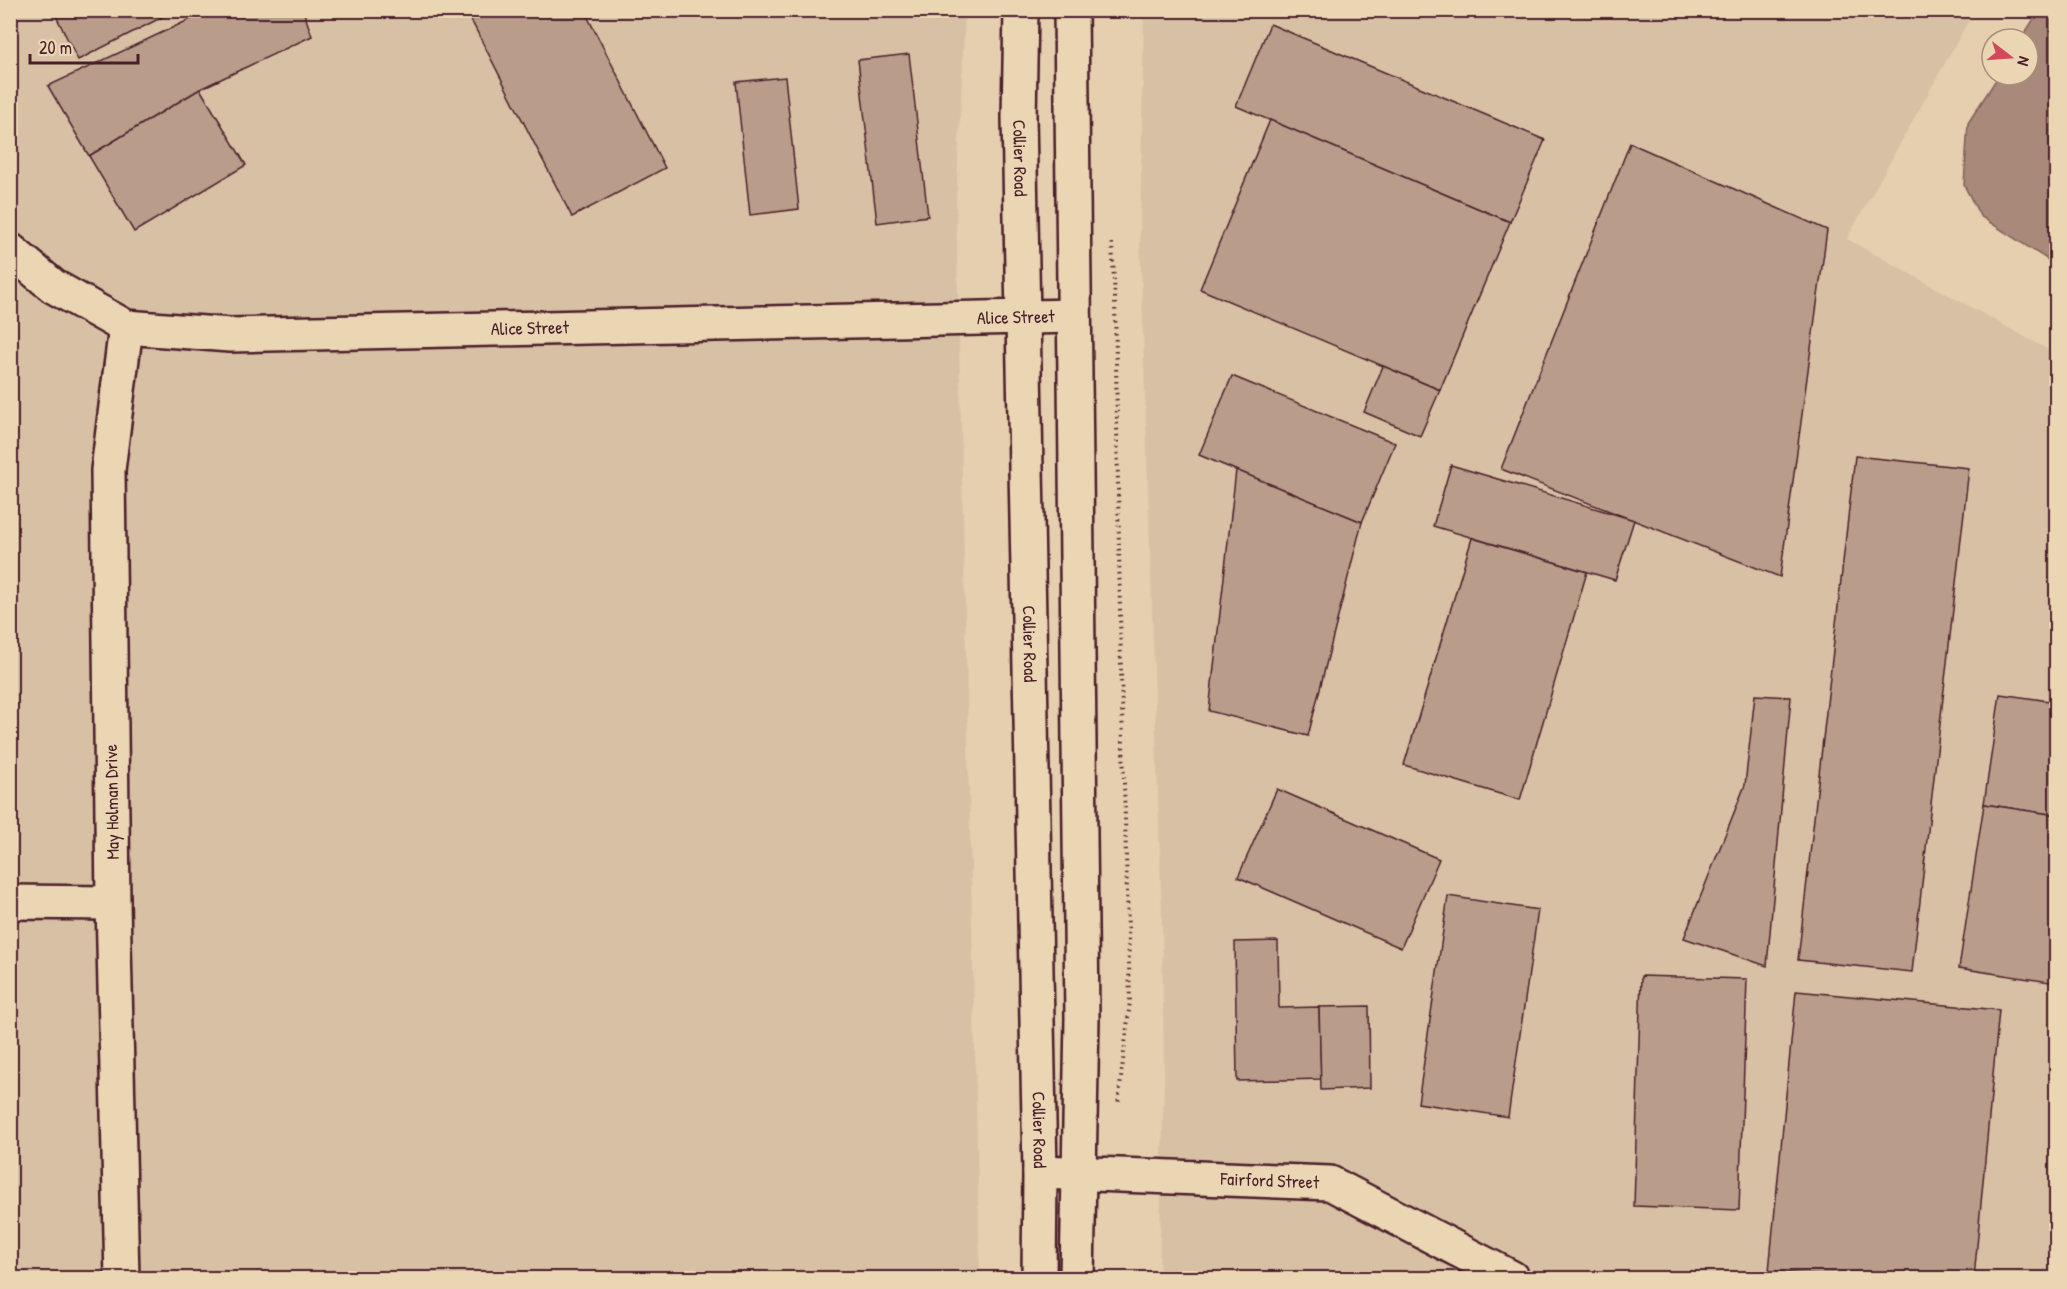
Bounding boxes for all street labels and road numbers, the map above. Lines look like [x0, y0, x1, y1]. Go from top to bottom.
street label: Collier Road [1007, 119, 1034, 197]
street label: Alice Street [976, 303, 1056, 330]
street label: Alice Street [491, 314, 570, 341]
street label: Collier Road [1017, 605, 1043, 682]
street label: May Holman Drive [98, 744, 125, 860]
street label: Collier Road [1026, 1091, 1053, 1168]
street label: Fairford Street [1219, 1166, 1320, 1195]

